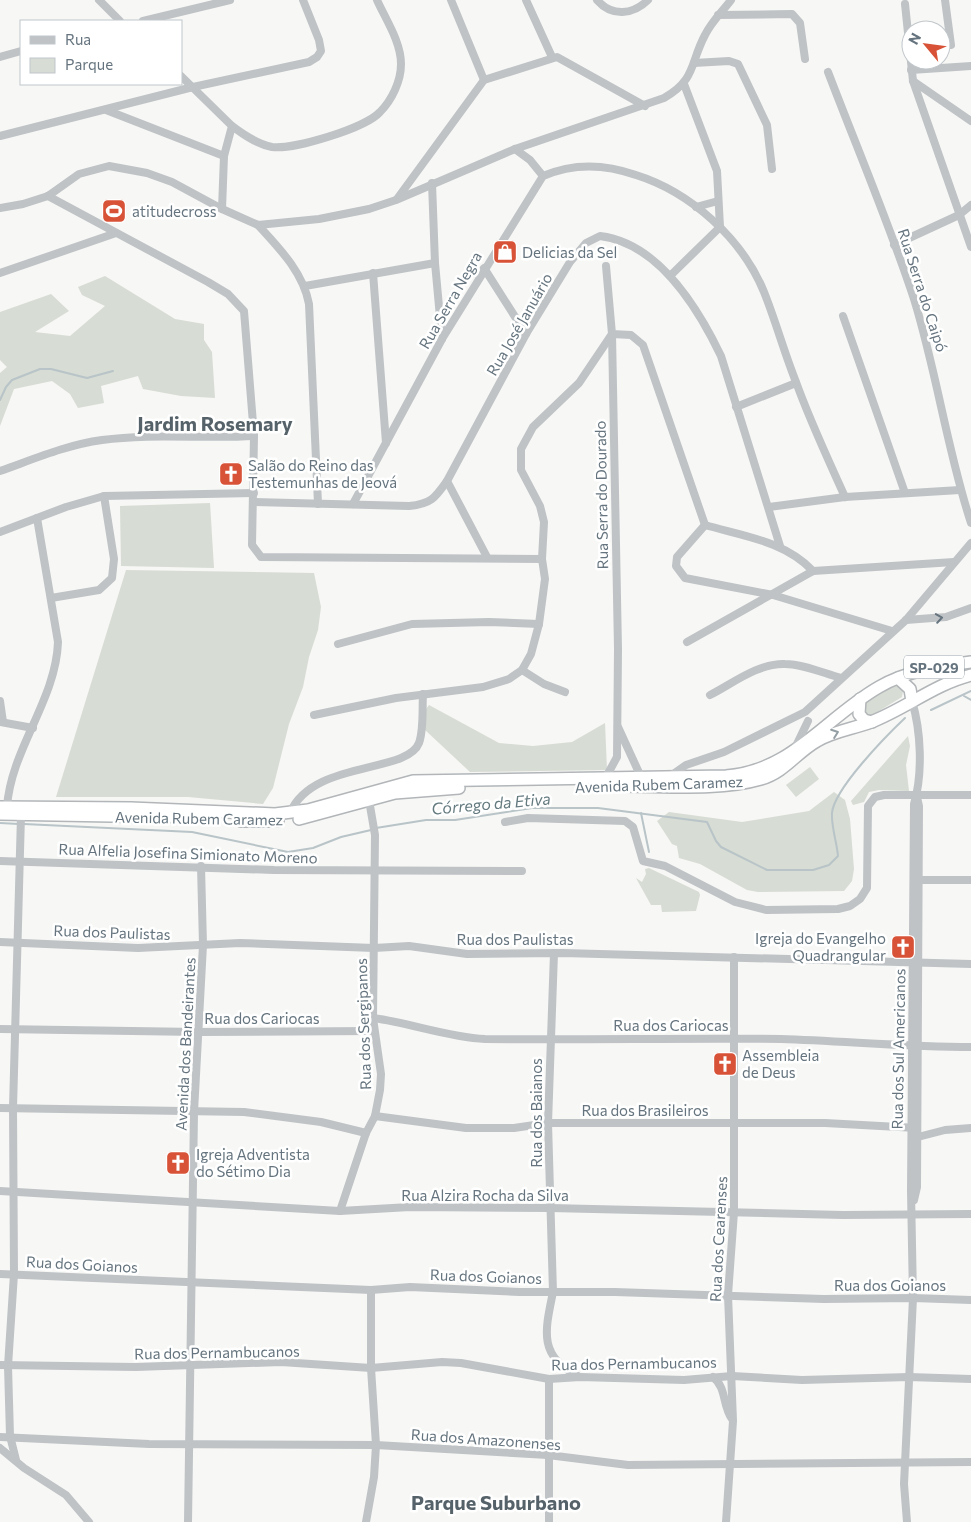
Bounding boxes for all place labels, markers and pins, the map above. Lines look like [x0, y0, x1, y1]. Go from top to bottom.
sports icon: atitudecross [101, 198, 127, 224]
place label: atitudecross [132, 202, 217, 220]
shop icon: Delicias da Sel [492, 239, 518, 265]
place label: Delicias da Sel [522, 243, 617, 261]
place label: Salão do Reino das Testemunhas de Jeová [248, 456, 397, 491]
church icon: Salão do Reino das Testemunhas de Jeová [218, 461, 244, 487]
place label: Igreja do Evangelho Quadrangular [755, 929, 886, 964]
church icon: Igreja do Evangelho Quadrangular [890, 934, 916, 960]
place label: Assembleia de Deus [742, 1046, 819, 1081]
church icon: Assembleia de Deus [712, 1051, 738, 1077]
place label: Igreja Adventista do Sétimo Dia [196, 1145, 310, 1180]
church icon: Igreja Adventista do Sétimo Dia [165, 1150, 191, 1176]

